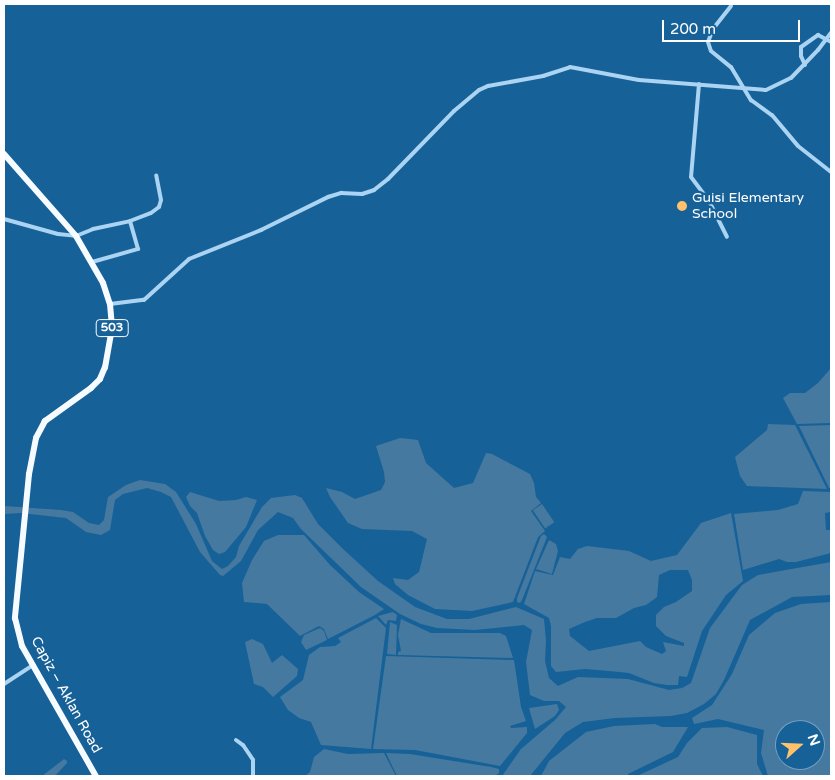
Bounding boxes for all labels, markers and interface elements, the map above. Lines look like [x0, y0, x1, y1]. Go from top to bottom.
scale bar [665, 10, 802, 42]
text: 200 m [670, 20, 716, 38]
place label: Guisi Elementary School [692, 190, 804, 222]
marker: Guisi Elementary School [676, 200, 688, 212]
road number: 503 [94, 318, 130, 338]
street label: Capiz – Aklan Road [27, 634, 105, 756]
north arrow [775, 720, 825, 770]
text: N [804, 732, 824, 748]

